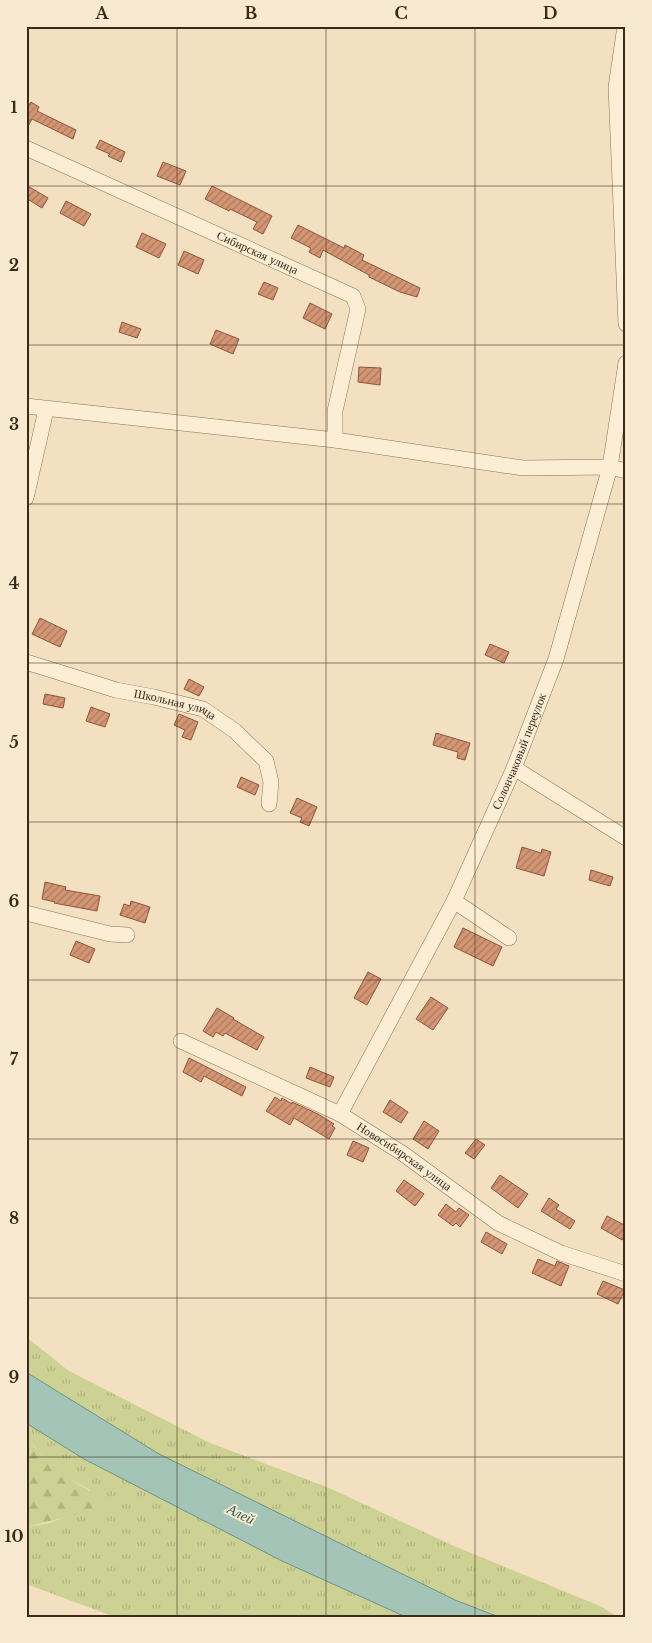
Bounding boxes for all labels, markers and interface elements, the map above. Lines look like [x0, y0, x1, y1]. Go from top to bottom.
text: A [95, 3, 110, 23]
text: B [245, 3, 258, 23]
text: C [394, 3, 408, 23]
text: D [543, 3, 557, 23]
text: 1 [11, 97, 18, 117]
street label: Сибирская улица [214, 227, 301, 278]
text: 2 [9, 255, 19, 275]
text: 3 [9, 414, 19, 434]
text: 4 [9, 573, 19, 593]
street label: Школьная улица [133, 685, 220, 723]
street label: Солончаковый переулок [488, 691, 549, 812]
text: 5 [9, 732, 19, 752]
text: 6 [9, 891, 20, 911]
text: 7 [10, 1049, 19, 1069]
street label: Новосибирская улица [354, 1118, 455, 1194]
text: 8 [9, 1208, 19, 1228]
text: 9 [9, 1367, 20, 1387]
water label: Алей [223, 1499, 258, 1528]
text: 10 [4, 1526, 24, 1546]

